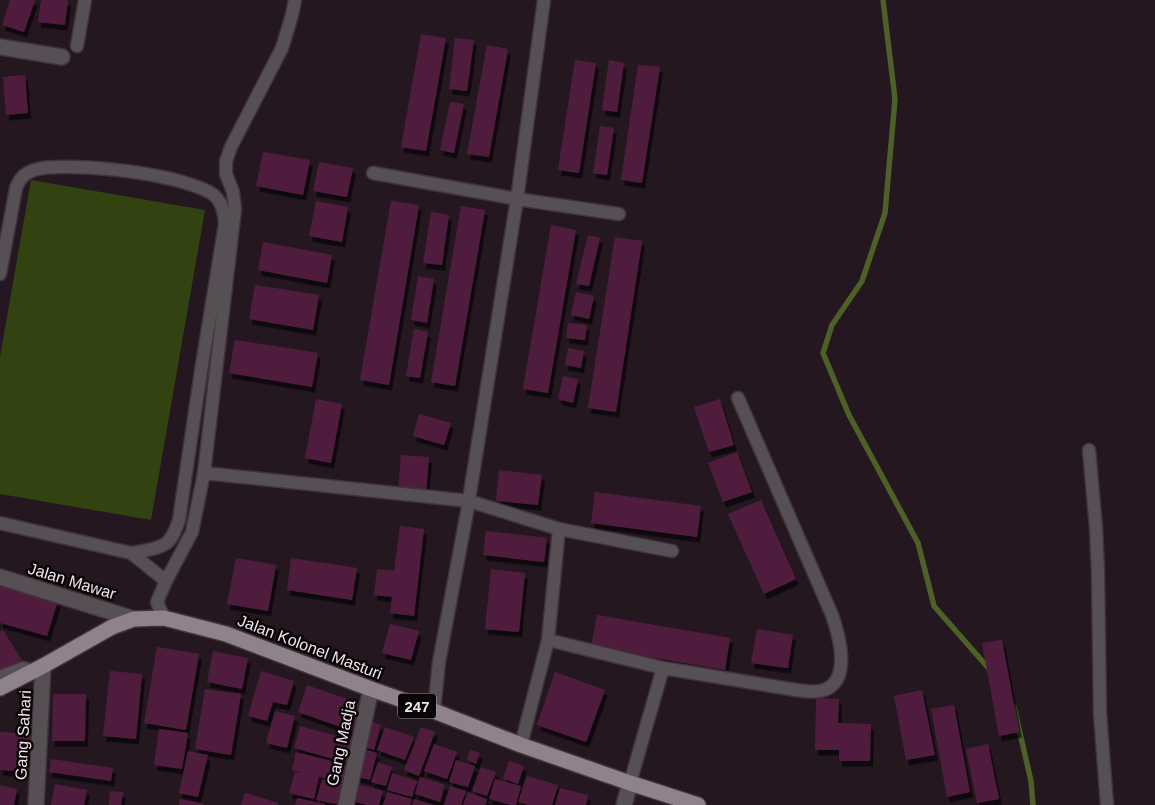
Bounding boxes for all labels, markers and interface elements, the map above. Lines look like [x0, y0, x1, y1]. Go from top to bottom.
street label: Jalan Mawar [26, 560, 118, 603]
street label: Jalan Kolonel Masturi [236, 612, 384, 682]
street label: Gang Sahari [12, 690, 34, 780]
road number: 247 [398, 694, 436, 718]
street label: Gang Madja [324, 699, 358, 787]

